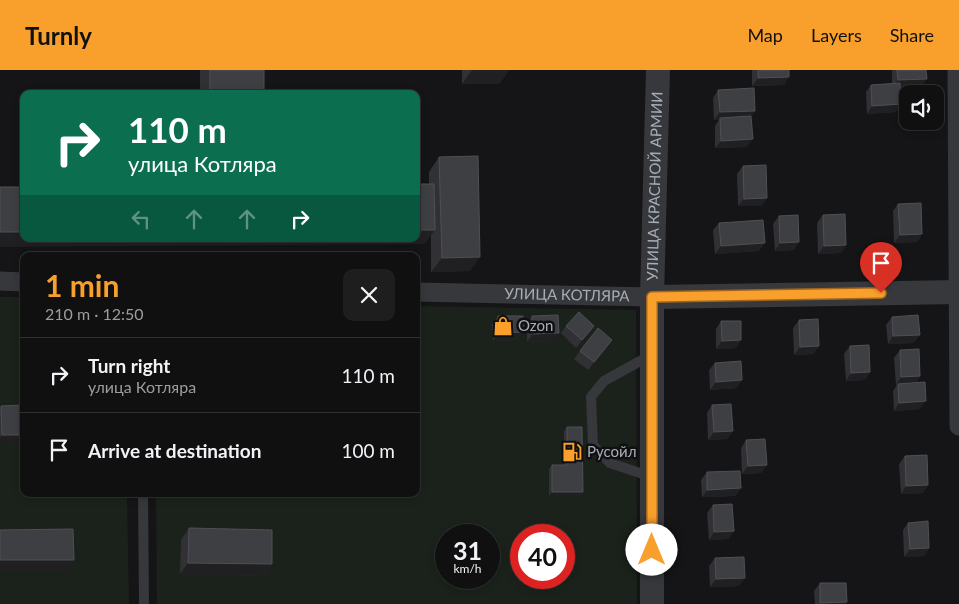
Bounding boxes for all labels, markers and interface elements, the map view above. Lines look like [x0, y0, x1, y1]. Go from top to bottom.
text: Turnly [25, 21, 92, 50]
text: Map [747, 24, 783, 46]
text: Layers [811, 24, 862, 46]
text: Share [890, 24, 934, 46]
map controls [899, 85, 944, 130]
button: sound [899, 85, 944, 130]
street label: УЛИЦА КРАСНОЙ АРМИИ [642, 91, 665, 281]
text: 110 m [128, 108, 227, 150]
icon: right [45, 110, 110, 175]
text: улица Котляра [128, 150, 277, 177]
icon: left [127, 205, 155, 233]
icon: ahead [180, 205, 208, 233]
icon: ahead [233, 205, 261, 233]
icon: right [286, 205, 314, 233]
pin [860, 242, 902, 293]
icon: arrive [867, 249, 895, 277]
text: 1 min [45, 267, 119, 303]
button: close [343, 269, 395, 321]
street label: УЛИЦА КОТЛЯРА [504, 284, 631, 305]
text: 210 m · 12:50 [45, 304, 144, 323]
shop icon: Ozon [492, 315, 514, 337]
place label: Ozon [518, 316, 553, 334]
text: Turn right [88, 354, 170, 377]
icon: right [45, 361, 73, 389]
text: 110 m [341, 364, 395, 387]
text: улица Котляра [88, 377, 196, 396]
icon: arrive [45, 436, 73, 464]
text: Arrive at destination [88, 439, 261, 462]
text: 100 m [341, 439, 395, 462]
fuel station icon: Русойл [561, 441, 583, 463]
place label: Русойл [587, 442, 636, 460]
position arrow [625, 523, 677, 575]
speed limit sign: 40 [510, 524, 575, 589]
text: 31 [453, 535, 482, 565]
text: km/h [453, 561, 482, 576]

